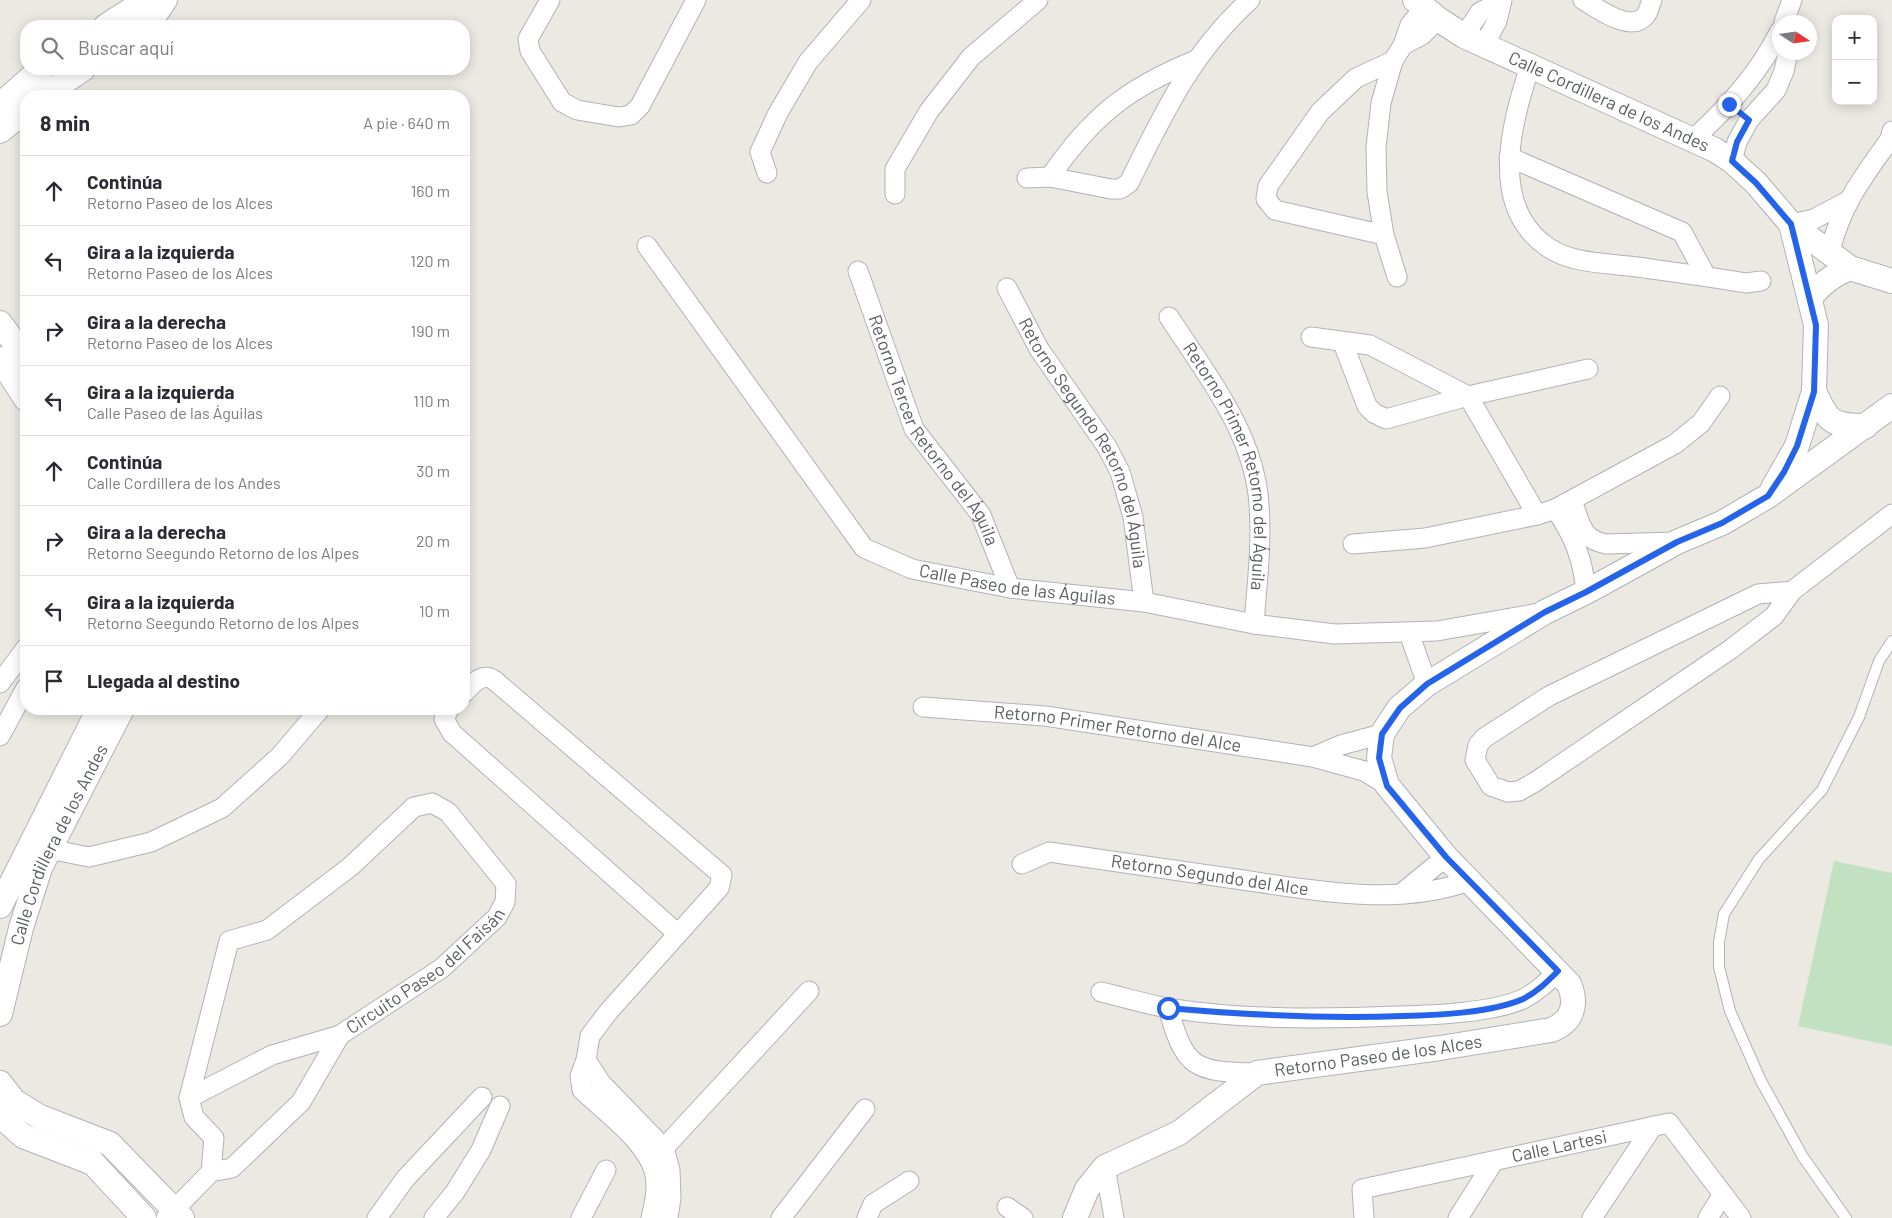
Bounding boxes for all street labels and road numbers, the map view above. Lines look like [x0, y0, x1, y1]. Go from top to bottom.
street label: Calle Cordillera de los Andes [1505, 46, 1713, 156]
street label: Retorno Tercer Retorno del Águila [864, 312, 1004, 548]
street label: Retorno Segundo Retorno del Águila [1015, 314, 1152, 569]
street label: Retorno Primer Retorno del Águila [1179, 338, 1272, 591]
street label: Calle Paseo de las Águilas [918, 559, 1117, 609]
street label: Retorno Primer Retorno del Alce [993, 700, 1243, 756]
street label: Calle Cordillera de los Andes [5, 740, 112, 947]
street label: Retorno Segundo del Alce [1110, 849, 1310, 900]
street label: Circuito Paseo del Faisán [342, 905, 509, 1038]
street label: Retorno Paseo de los Alces [1273, 1029, 1483, 1081]
street label: Calle Lartesi [1510, 1125, 1609, 1167]

